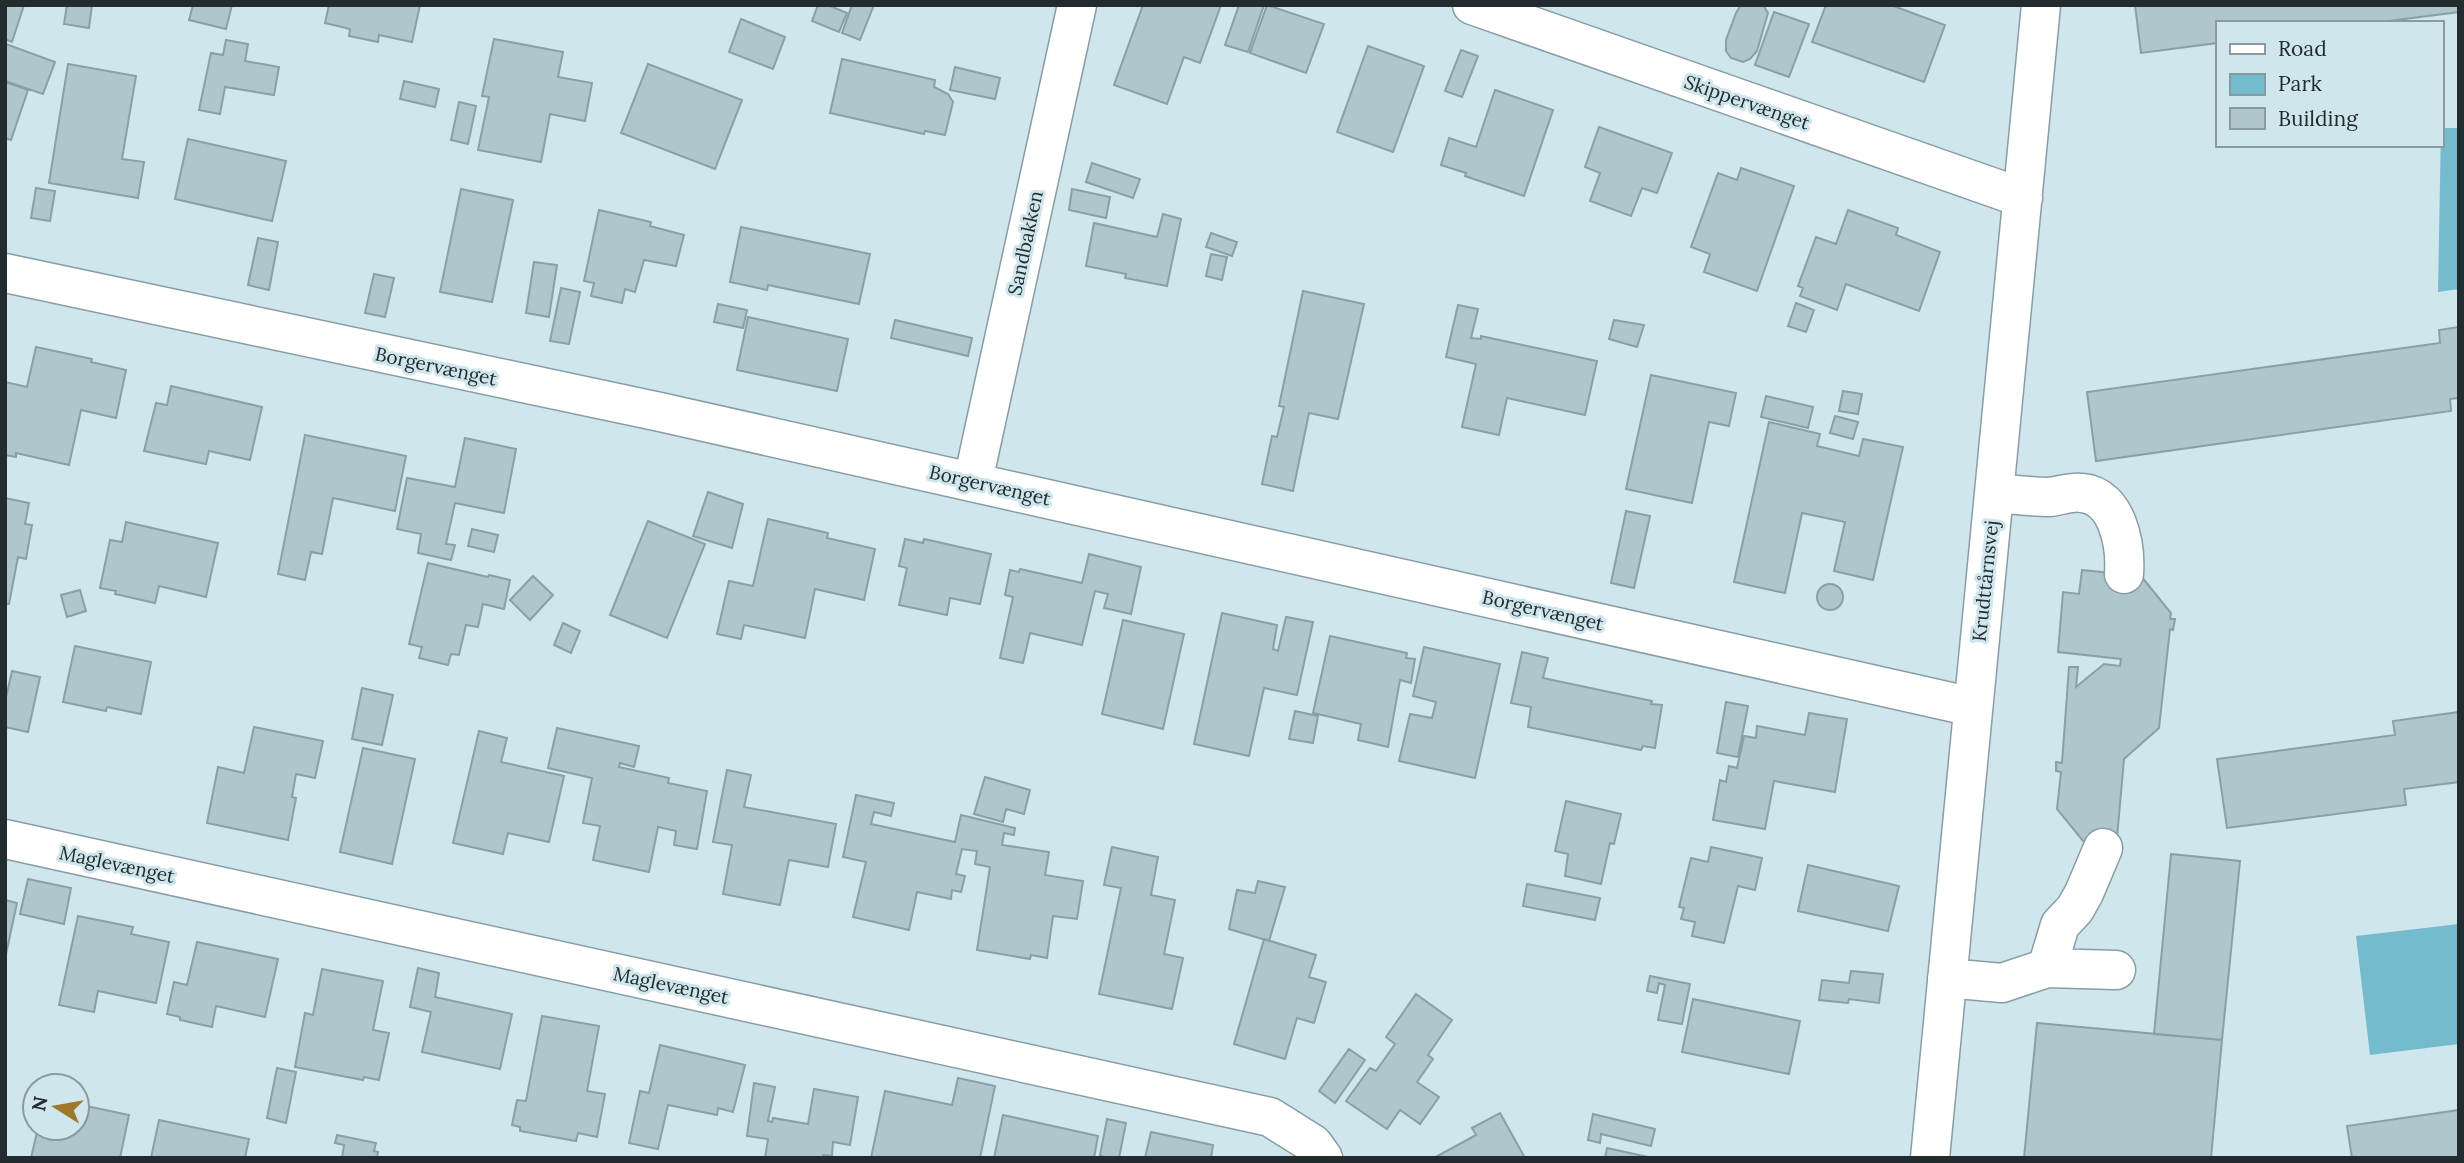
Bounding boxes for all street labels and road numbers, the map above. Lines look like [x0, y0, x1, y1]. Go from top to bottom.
street label: Skippervænget [1681, 69, 1814, 135]
street label: Sandbakken [1002, 188, 1048, 298]
street label: Borgervænget [373, 341, 500, 391]
street label: Borgervænget [927, 459, 1054, 511]
street label: Krudttårnsvej [1967, 519, 2003, 643]
street label: Borgervænget [1480, 584, 1607, 636]
street label: Maglevænget [57, 840, 177, 888]
street label: Maglevænget [611, 961, 731, 1009]

